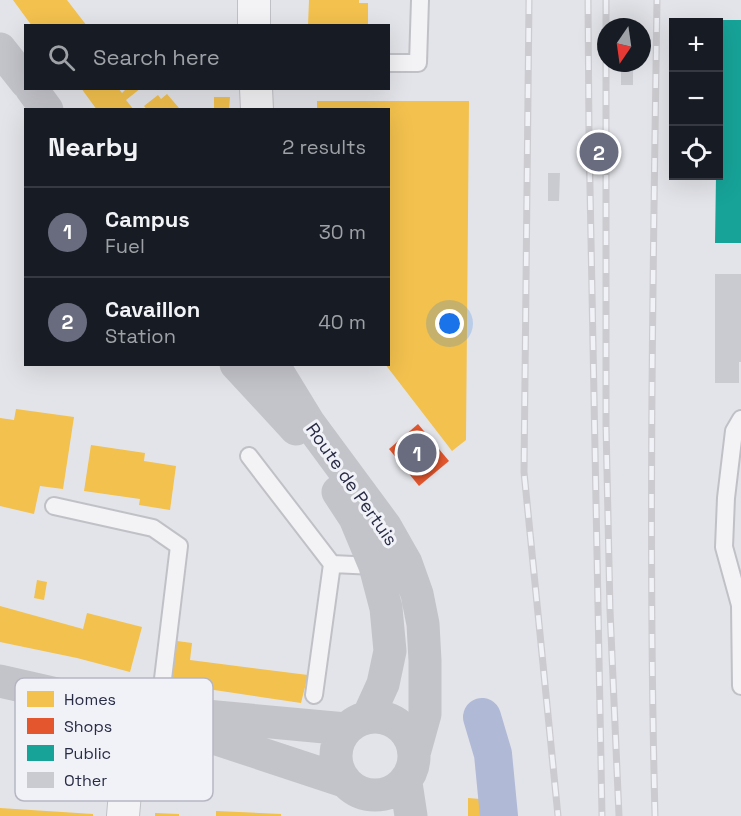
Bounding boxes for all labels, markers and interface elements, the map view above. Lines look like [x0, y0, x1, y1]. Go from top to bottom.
north arrow [597, 18, 651, 72]
map controls [669, 18, 723, 180]
button: + [669, 18, 723, 72]
search box [24, 24, 390, 90]
icon: search [45, 41, 78, 74]
text: Search here [93, 43, 220, 71]
button: − [669, 72, 723, 126]
button: locate [669, 126, 723, 180]
text: Nearby [48, 130, 138, 164]
pin: 2 [580, 130, 618, 174]
text: 2 results [282, 134, 366, 160]
text: Campus [105, 205, 190, 233]
text: 1 [63, 219, 72, 245]
text: 30 m [319, 219, 366, 245]
text: Fuel [105, 233, 145, 259]
text: Cavaillon [105, 295, 200, 323]
text: 2 [62, 309, 73, 335]
text: 40 m [318, 309, 366, 335]
your location [435, 309, 464, 338]
text: Station [105, 323, 176, 349]
street label: Route de Pertuis [301, 418, 403, 550]
pin: 1 [398, 430, 436, 476]
legend [15, 678, 213, 801]
text: Homes [64, 689, 116, 710]
text: Shops [64, 716, 112, 737]
text: Public [64, 743, 111, 764]
text: Other [64, 770, 107, 791]

